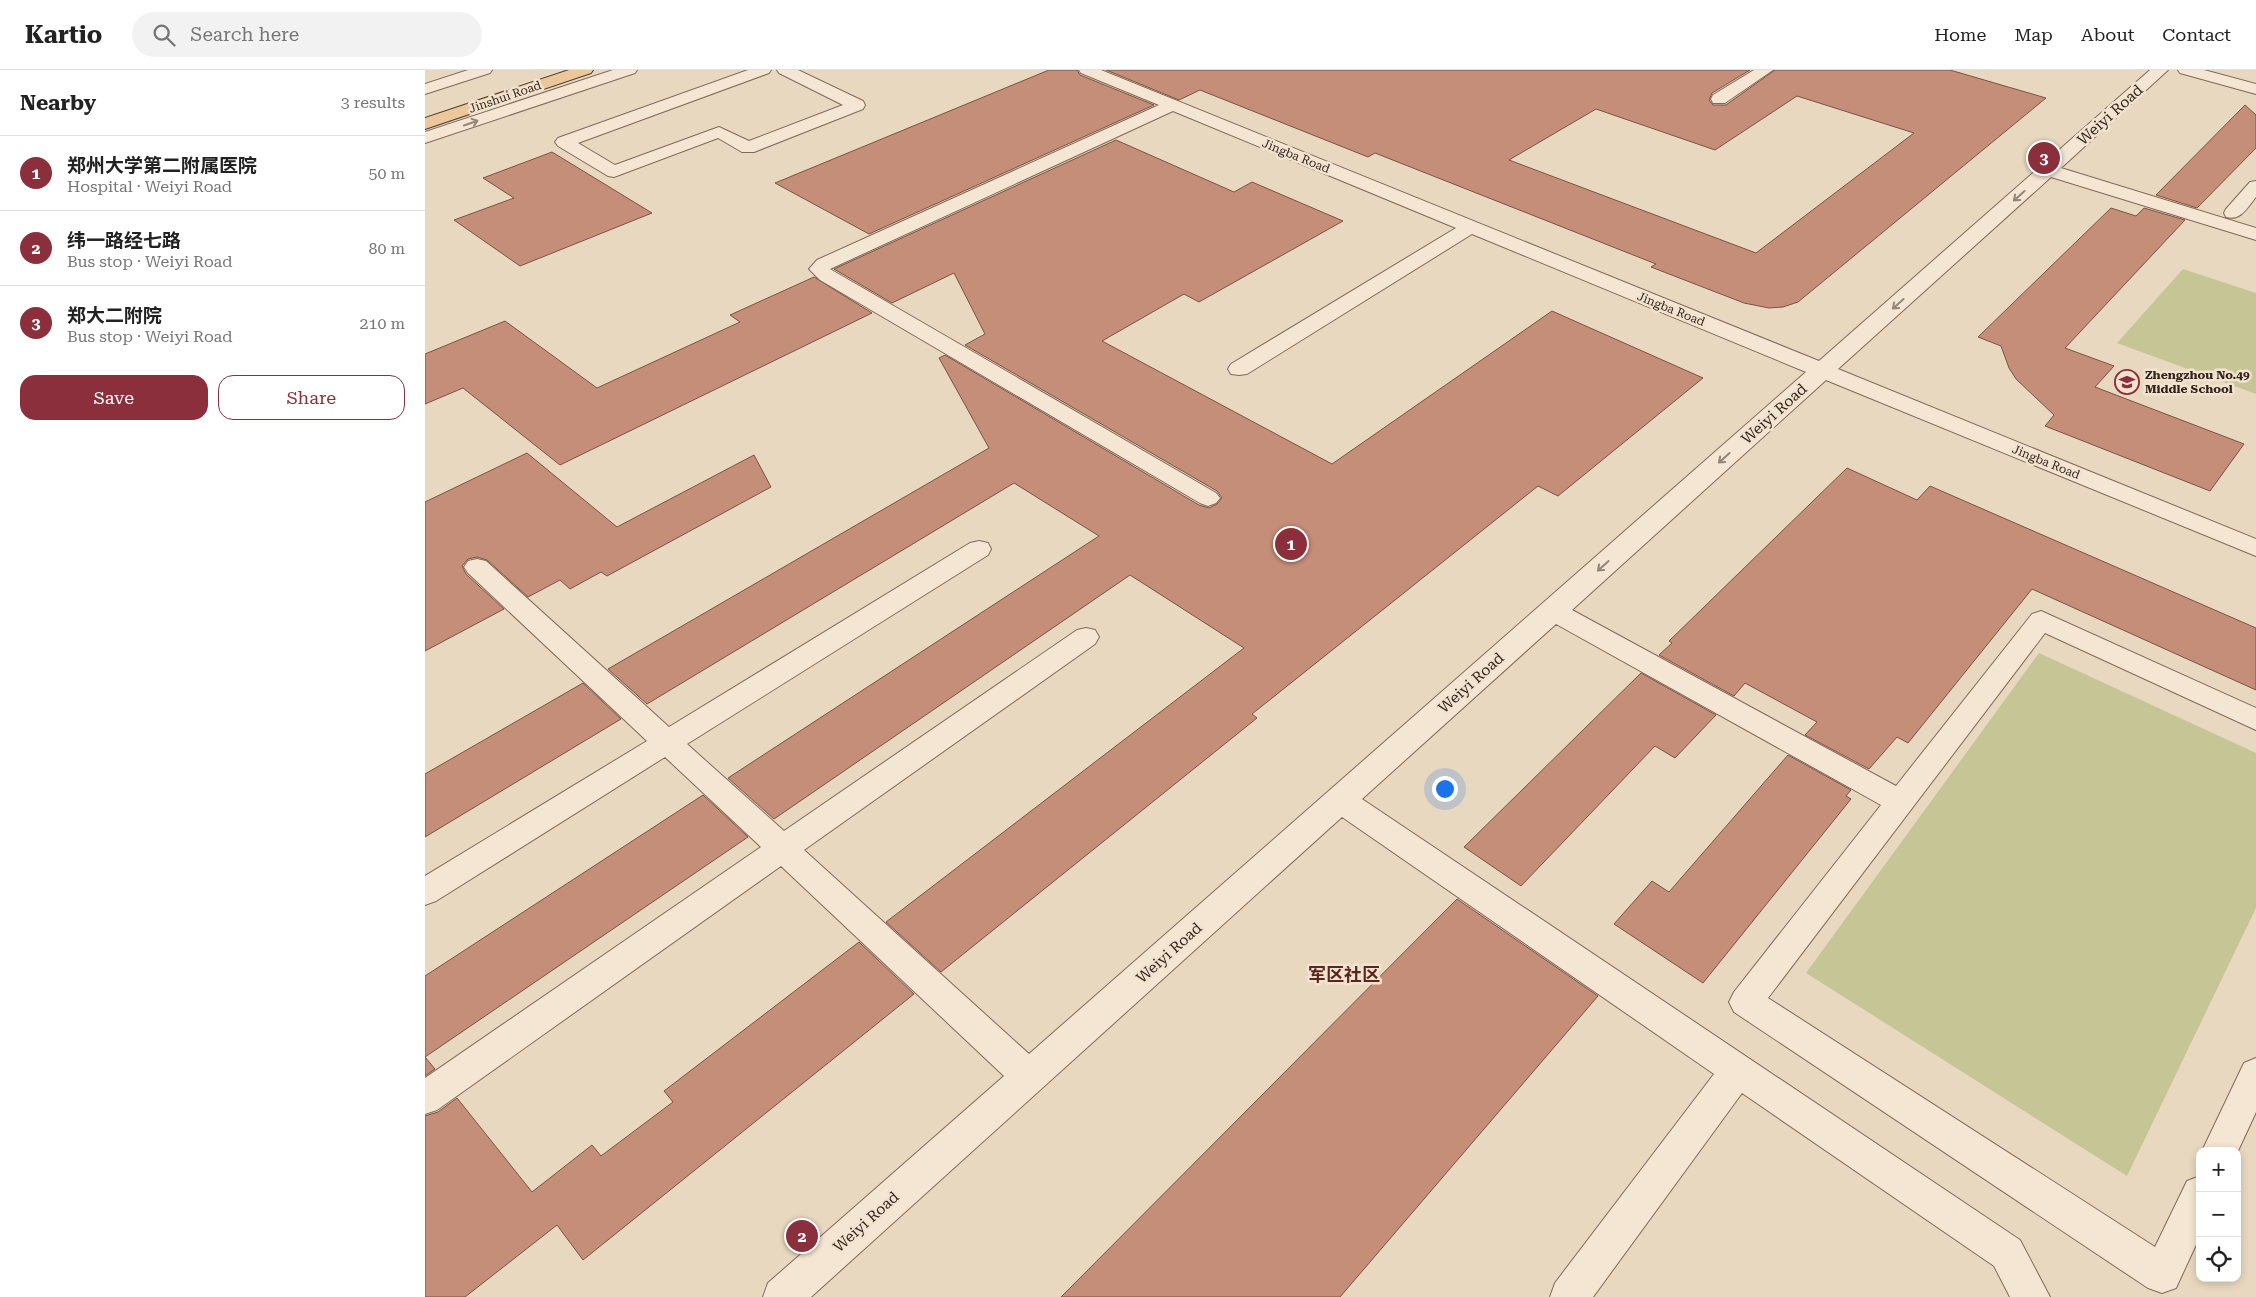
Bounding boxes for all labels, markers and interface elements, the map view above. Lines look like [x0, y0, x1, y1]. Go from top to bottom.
search box [132, 12, 482, 57]
text: Kartio [25, 21, 102, 49]
icon: search [150, 21, 178, 49]
text: Search here [190, 23, 299, 46]
text: Home [1934, 24, 1986, 45]
text: Map [2014, 24, 2053, 45]
text: About [2081, 24, 2134, 45]
text: Contact [2162, 24, 2231, 45]
street label: Jinshui Road [467, 78, 543, 116]
street label: Weiyi Road [2074, 81, 2147, 149]
text: Nearby [20, 91, 96, 115]
text: 3 results [341, 93, 405, 112]
one-way arrow [463, 118, 479, 127]
street label: Jingba Road [1260, 136, 1332, 176]
pin: 3 [2028, 139, 2060, 177]
text: 郑州大学第二附属医院 [67, 154, 257, 177]
text: 1 [32, 164, 40, 183]
text: 50 m [368, 164, 405, 183]
text: Hospital · Weiyi Road [67, 177, 232, 196]
one-way arrow [2013, 190, 2026, 202]
text: 纬一路经七路 [67, 229, 181, 252]
text: 2 [32, 239, 40, 258]
text: 80 m [368, 239, 405, 258]
text: Bus stop · Weiyi Road [67, 252, 232, 271]
street label: Jingba Road [1635, 289, 1707, 329]
one-way arrow [1891, 298, 1904, 310]
text: 郑大二附院 [67, 304, 162, 327]
text: 3 [32, 314, 40, 333]
text: 210 m [359, 314, 405, 333]
text: Bus stop · Weiyi Road [67, 327, 232, 346]
place label: Zhengzhou No.49 Middle School [2145, 368, 2250, 396]
school or university icon: Zhengzhou No.49 Middle School [2114, 369, 2140, 395]
button: Save [20, 375, 208, 420]
button: Share [218, 375, 405, 420]
street label: Weiyi Road [1738, 380, 1811, 448]
street label: Jingba Road [2010, 442, 2082, 482]
one-way arrow [1718, 452, 1731, 464]
pin: 1 [1275, 525, 1307, 563]
one-way arrow [1596, 560, 1609, 572]
street label: Weiyi Road [1435, 649, 1508, 717]
your location [1432, 776, 1458, 802]
street label: Weiyi Road [1133, 919, 1206, 987]
district label: 军区社区 [1308, 964, 1380, 985]
map controls [2196, 1147, 2241, 1282]
button: + [2196, 1147, 2241, 1192]
street label: Weiyi Road [830, 1188, 903, 1256]
button: − [2196, 1192, 2241, 1237]
pin: 2 [786, 1217, 818, 1255]
button: locate [2196, 1237, 2241, 1282]

